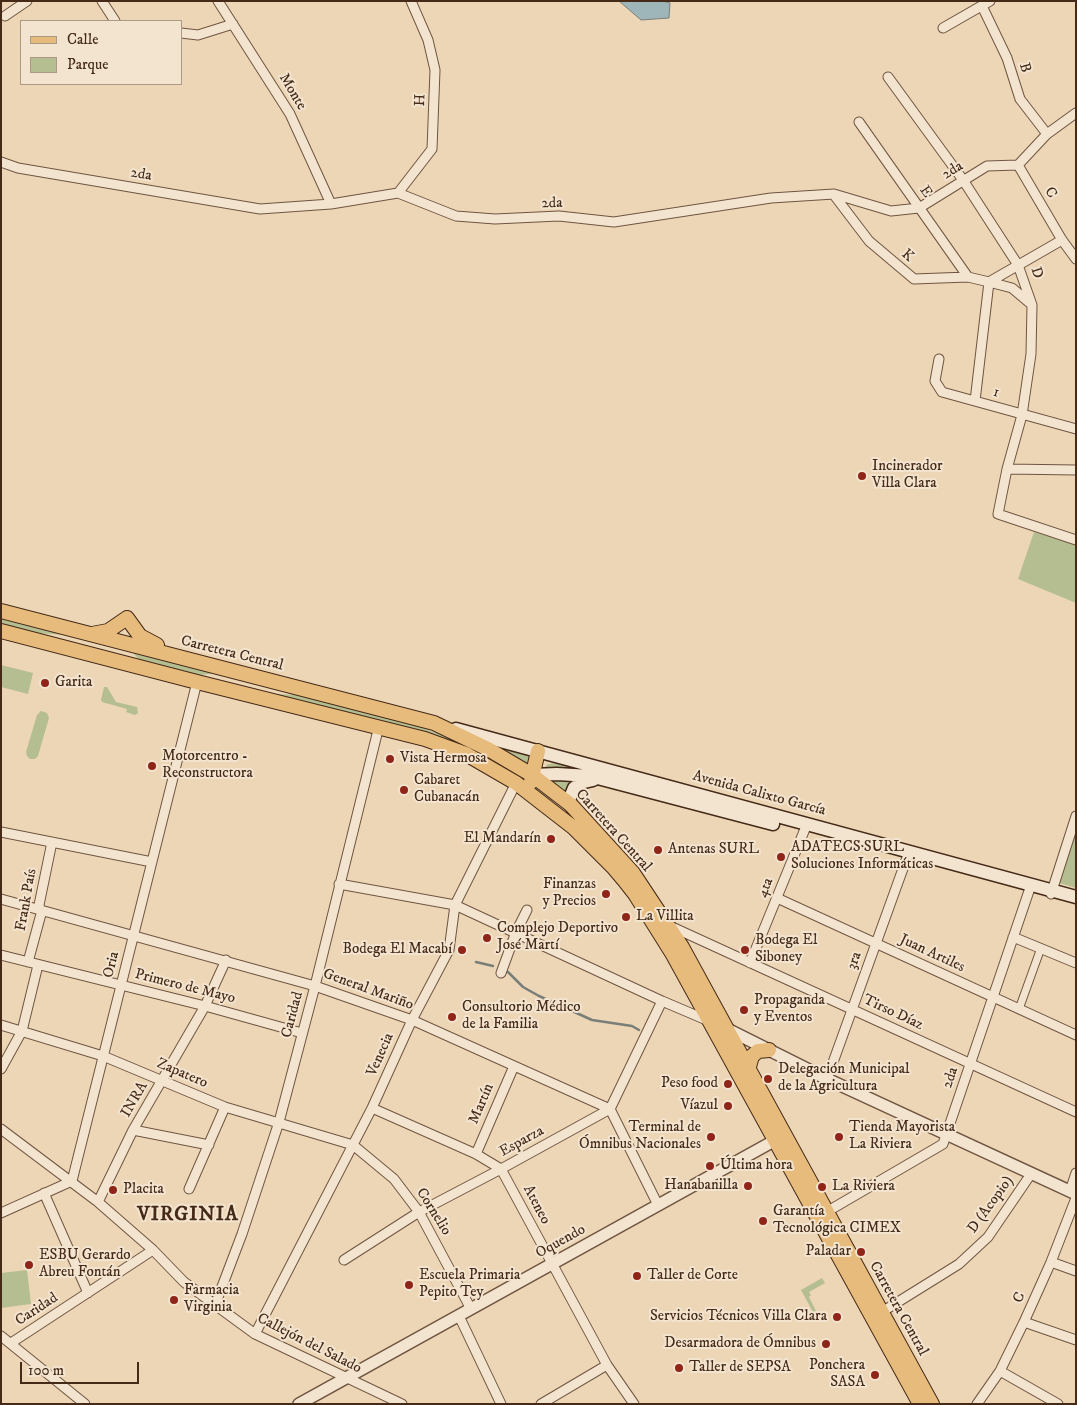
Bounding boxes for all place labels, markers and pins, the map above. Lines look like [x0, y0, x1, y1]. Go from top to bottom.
place label: Incinerador Villa Clara [872, 458, 943, 493]
marker: Incinerador Villa Clara [856, 470, 868, 482]
place label: Garita [55, 674, 92, 692]
marker: Garita [39, 677, 51, 689]
place label: Motorcentro - Reconstructora [162, 748, 253, 783]
place label: Vista Hermosa [400, 750, 487, 768]
marker: Vista Hermosa [384, 753, 396, 765]
marker: Motorcentro - Reconstructora [146, 760, 158, 772]
place label: Cabaret Cubanacán [414, 772, 479, 807]
marker: Cabaret Cubanacán [398, 784, 410, 796]
place label: El Mandarín [464, 830, 541, 848]
marker: El Mandarín [545, 833, 557, 845]
place label: ADATECS SURL Soluciones Informáticas [791, 839, 933, 874]
place label: Antenas SURL [668, 841, 759, 859]
marker: Antenas SURL [652, 844, 664, 856]
marker: ADATECS SURL Soluciones Informáticas [775, 851, 787, 863]
place label: Finanzas y Precios [543, 876, 596, 911]
marker: Finanzas y Precios [600, 888, 612, 900]
place label: La Villita [636, 908, 694, 926]
marker: La Villita [620, 911, 632, 923]
place label: Complejo Deportivo José Martí [497, 920, 618, 955]
marker: Complejo Deportivo José Martí [481, 932, 493, 944]
place label: Bodega El Siboney [755, 932, 817, 967]
place label: Bodega El Macabí [342, 941, 452, 959]
marker: Bodega El Macabí [456, 944, 468, 956]
marker: Bodega El Siboney [739, 944, 751, 956]
place label: Propaganda y Eventos [754, 992, 825, 1027]
place label: Consultorio Médico de la Familia [462, 999, 581, 1034]
marker: Propaganda y Eventos [738, 1004, 750, 1016]
marker: Consultorio Médico de la Familia [446, 1011, 458, 1023]
place label: Delegación Municipal de la Agricultura [778, 1061, 910, 1096]
marker: Delegación Municipal de la Agricultura [762, 1073, 774, 1085]
place label: Peso food [661, 1075, 718, 1093]
marker: Peso food [722, 1078, 734, 1090]
place label: Víazul [680, 1097, 718, 1115]
marker: Víazul [722, 1100, 734, 1112]
place label: Terminal de Ómnibus Nacionales [579, 1119, 701, 1154]
place label: Tienda Mayorista La Riviera [849, 1119, 955, 1154]
marker: Terminal de Ómnibus Nacionales [705, 1131, 717, 1143]
marker: Tienda Mayorista La Riviera [833, 1131, 845, 1143]
place label: Última hora [720, 1157, 793, 1175]
marker: Última hora [704, 1160, 716, 1172]
place label: Hanabanilla [664, 1177, 738, 1195]
place label: La Riviera [832, 1178, 895, 1196]
marker: Hanabanilla [742, 1180, 754, 1192]
place label: Placita [123, 1181, 164, 1199]
marker: La Riviera [816, 1181, 828, 1193]
marker: Placita [107, 1184, 119, 1196]
place label: Garantía Tecnológica CIMEX [773, 1203, 901, 1238]
marker: Garantía Tecnológica CIMEX [757, 1215, 769, 1227]
place label: Paladar [806, 1243, 851, 1261]
marker: Paladar [855, 1246, 867, 1258]
place label: ESBU Gerardo Abreu Fontán [39, 1247, 131, 1282]
marker: ESBU Gerardo Abreu Fontán [23, 1259, 35, 1271]
place label: Escuela Primaria Pepito Tey [419, 1267, 520, 1302]
place label: Taller de Corte [647, 1267, 738, 1285]
marker: Taller de Corte [631, 1270, 643, 1282]
marker: Escuela Primaria Pepito Tey [403, 1279, 415, 1291]
place label: Farmacia Virginia [184, 1282, 239, 1317]
marker: Farmacia Virginia [168, 1294, 180, 1306]
place label: Servicios Técnicos Villa Clara [650, 1308, 827, 1326]
marker: Servicios Técnicos Villa Clara [831, 1311, 843, 1323]
place label: Desarmadora de Ómnibus [664, 1335, 816, 1353]
marker: Desarmadora de Ómnibus [820, 1338, 832, 1350]
place label: Ponchera SASA [809, 1357, 865, 1392]
place label: Taller de SEPSA [689, 1359, 791, 1377]
marker: Taller de SEPSA [673, 1362, 685, 1374]
marker: Ponchera SASA [869, 1369, 881, 1381]

